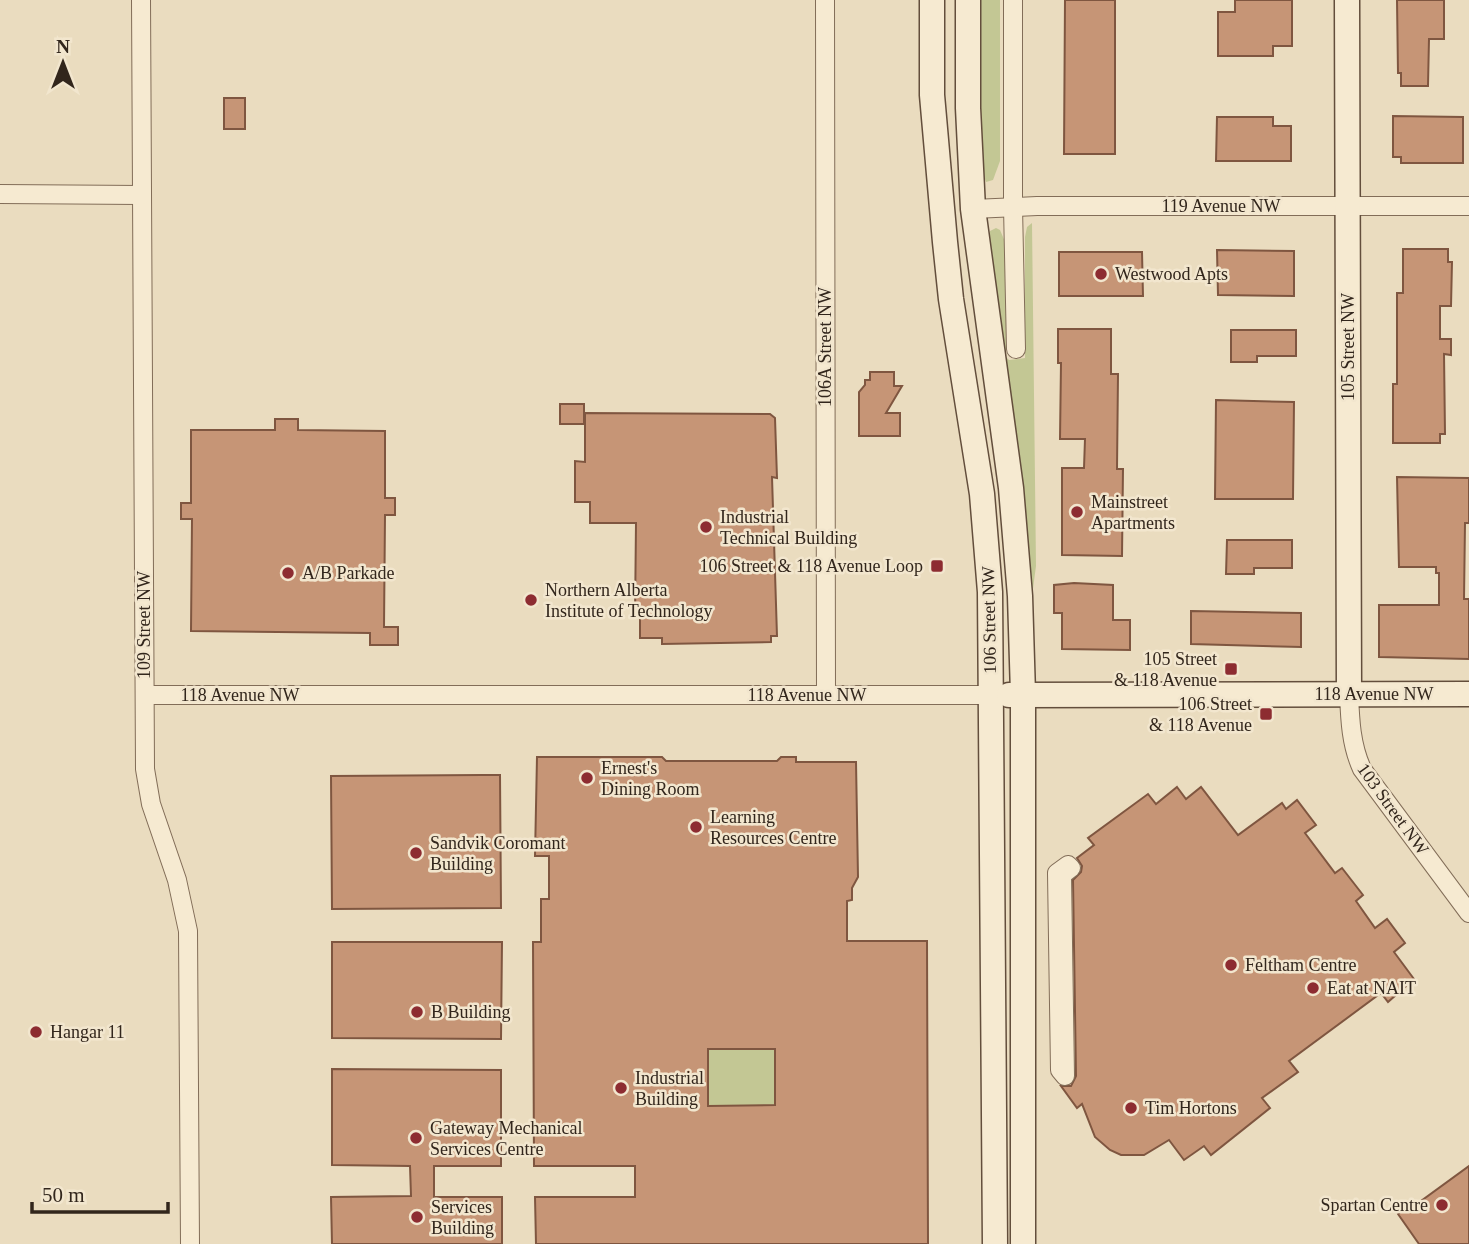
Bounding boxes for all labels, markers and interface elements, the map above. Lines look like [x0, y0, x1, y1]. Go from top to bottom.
north arrow [28, 28, 98, 98]
text: N [56, 36, 70, 57]
street label: 119 Avenue NW [1162, 196, 1280, 216]
place label: Westwood Apts [1115, 264, 1228, 284]
marker: Westwood Apts [1093, 266, 1109, 282]
street label: 106A Street NW [815, 287, 835, 407]
street label: 105 Street NW [1338, 293, 1358, 401]
place label: Mainstreet Apartments [1091, 492, 1175, 533]
marker: Mainstreet Apartments [1069, 504, 1085, 520]
place label: Industrial Technical Building [720, 507, 857, 548]
marker: Industrial Technical Building [698, 519, 714, 535]
place label: 106 Street & 118 Avenue Loop [700, 556, 923, 576]
marker: 106 Street & 118 Avenue Loop [929, 558, 945, 574]
place label: A/B Parkade [302, 563, 394, 583]
marker: A/B Parkade [280, 565, 296, 581]
street label: 106 Street NW [978, 566, 1000, 674]
street label: 109 Street NW [134, 571, 154, 679]
place label: Northern Alberta Institute of Technology [545, 580, 712, 621]
marker: Northern Alberta Institute of Technology [523, 592, 539, 608]
place label: 105 Street & 118 Avenue [1114, 649, 1217, 690]
marker: 105 Street & 118 Avenue [1223, 661, 1239, 677]
street label: 118 Avenue NW [1315, 684, 1433, 704]
street label: 118 Avenue NW [181, 685, 299, 705]
street label: 118 Avenue NW [748, 685, 866, 705]
place label: 106 Street & 118 Avenue [1149, 694, 1252, 735]
marker: 106 Street & 118 Avenue [1258, 706, 1274, 722]
place label: Ernest's Dining Room [601, 758, 700, 799]
street label: 103 Street NW [1353, 759, 1433, 859]
marker: Ernest's Dining Room [579, 770, 595, 786]
place label: Learning Resources Centre [710, 807, 836, 848]
marker: Learning Resources Centre [688, 819, 704, 835]
place label: Sandvik Coromant Building [430, 833, 566, 874]
marker: Sandvik Coromant Building [408, 845, 424, 861]
place label: Feltham Centre [1245, 955, 1356, 975]
marker: Feltham Centre [1223, 957, 1239, 973]
place label: Eat at NAIT [1327, 978, 1416, 998]
marker: Eat at NAIT [1305, 980, 1321, 996]
place label: B Building [431, 1002, 511, 1022]
marker: B Building [409, 1004, 425, 1020]
place label: Hangar 11 [50, 1022, 125, 1042]
marker: Hangar 11 [28, 1024, 44, 1040]
place label: Industrial Building [635, 1068, 704, 1109]
marker: Industrial Building [613, 1080, 629, 1096]
place label: Tim Hortons [1145, 1098, 1237, 1118]
marker: Tim Hortons [1123, 1100, 1139, 1116]
place label: Gateway Mechanical Services Centre [430, 1118, 582, 1159]
marker: Gateway Mechanical Services Centre [408, 1130, 424, 1146]
scale bar [32, 1170, 168, 1214]
text: 50 m [42, 1183, 85, 1207]
place label: Spartan Centre [1321, 1195, 1428, 1215]
place label: Services Building [431, 1197, 494, 1238]
marker: Spartan Centre [1434, 1197, 1450, 1213]
marker: Services Building [409, 1209, 425, 1225]

